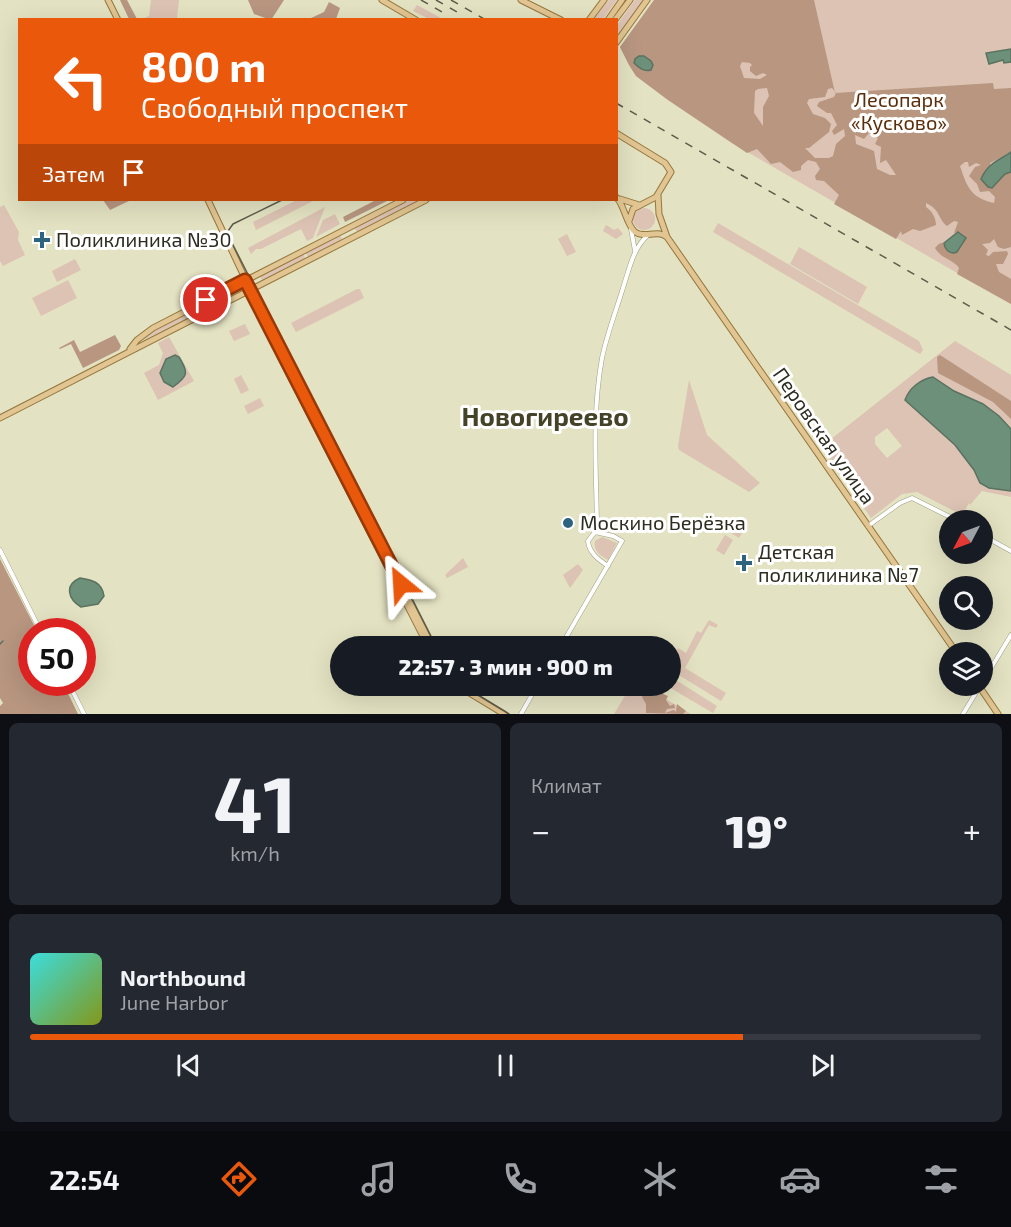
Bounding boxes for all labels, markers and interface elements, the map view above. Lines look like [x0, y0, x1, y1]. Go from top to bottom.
text: 800 m [141, 40, 266, 90]
icon: left [42, 42, 120, 120]
park label: Лесопарк «Кусково» [851, 87, 947, 135]
text: Свободный проспект [141, 91, 408, 123]
icon: arrive [117, 156, 150, 189]
text: Затем [42, 160, 105, 186]
place label: Поликлиника №30 [56, 227, 231, 251]
marker: Поликлиника №30 [33, 231, 51, 249]
pin [180, 274, 231, 325]
icon: arrive [189, 283, 222, 316]
street label: Перовская улица [768, 363, 881, 509]
district label: Новогиреево [461, 400, 629, 431]
place label: Москино Берёзка [580, 510, 746, 534]
north arrow [939, 510, 993, 564]
map controls [939, 510, 993, 696]
marker: Москино Берёзка [561, 516, 575, 530]
place label: Детская поликлиника №7 [758, 539, 919, 586]
position arrow [369, 552, 433, 616]
marker: Детская поликлиника №7 [735, 554, 753, 572]
button: search [939, 576, 993, 630]
speed limit sign: 50 [18, 618, 96, 696]
button: layers [939, 642, 993, 696]
text: 22:57 · 3 мин · 900 m [398, 653, 613, 679]
text: 41 [213, 755, 297, 849]
text: Климат [531, 773, 602, 797]
text: 19° [725, 803, 788, 857]
text: − [531, 810, 550, 850]
text: + [963, 810, 981, 850]
text: km/h [230, 841, 280, 865]
text: Northbound [120, 964, 246, 990]
text: June Harbor [120, 990, 228, 1014]
icon: previous [172, 1049, 205, 1082]
icon: pause [489, 1049, 522, 1082]
icon: next [806, 1049, 839, 1082]
icon: directions [218, 1158, 260, 1200]
icon: music [358, 1158, 400, 1200]
icon: phone [499, 1158, 541, 1200]
icon: climate [639, 1158, 681, 1200]
icon: car [779, 1158, 821, 1200]
icon: filters [920, 1158, 962, 1200]
text: 22:54 [49, 1163, 120, 1195]

